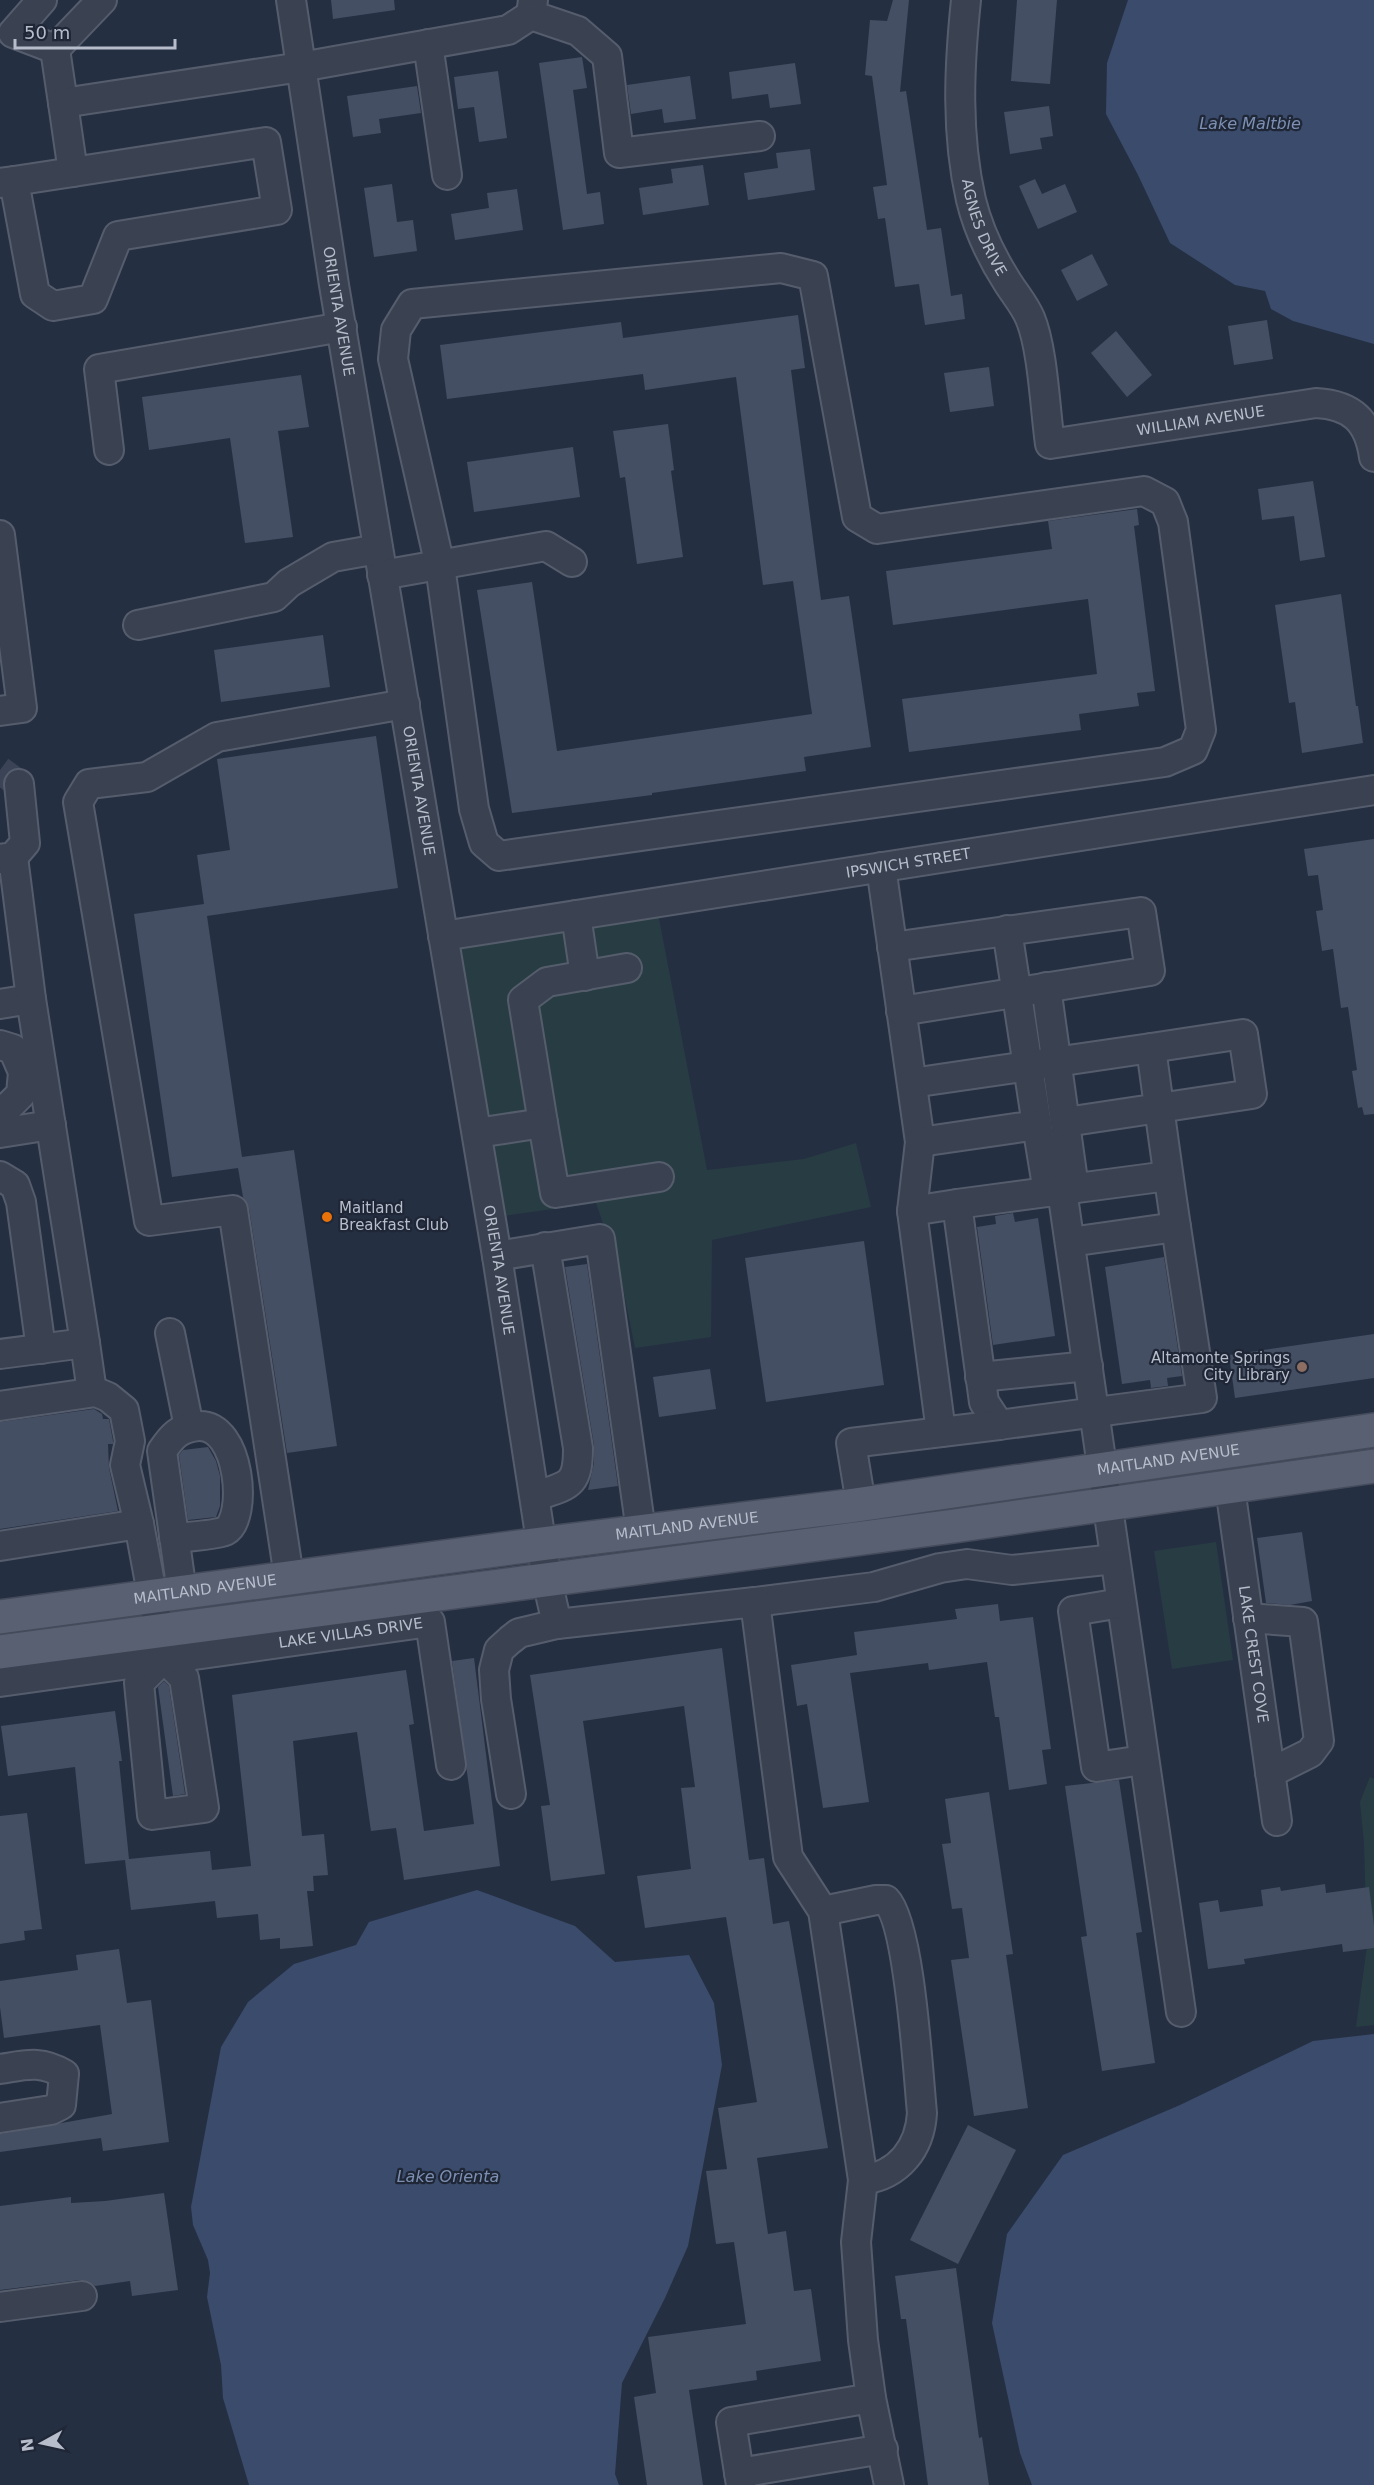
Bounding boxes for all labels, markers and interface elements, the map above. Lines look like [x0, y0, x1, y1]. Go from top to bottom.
scale bar [15, 12, 176, 50]
text: 50 m [24, 22, 70, 43]
water label: Lake Maltbie [1199, 114, 1301, 133]
street label: AGNES DRIVE [958, 177, 1011, 279]
street label: ORIENTA AVENUE [319, 245, 358, 378]
street label: WILLIAM AVENUE [1135, 402, 1266, 440]
street label: ORIENTA AVENUE [399, 725, 439, 857]
street label: IPSWICH STREET [845, 844, 973, 882]
place label: Maitland Breakfast Club [339, 1199, 449, 1234]
street label: ORIENTA AVENUE [480, 1204, 518, 1336]
marker: Maitland Breakfast Club [320, 1210, 334, 1224]
place label: Altamonte Springs City Library [1151, 1349, 1290, 1384]
marker: Altamonte Springs City Library [1295, 1360, 1309, 1374]
street label: MAITLAND AVENUE [1096, 1441, 1241, 1479]
street label: MAITLAND AVENUE [614, 1508, 760, 1544]
street label: MAITLAND AVENUE [133, 1571, 278, 1608]
street label: LAKE CREST COVE [1235, 1584, 1272, 1724]
street label: LAKE VILLAS DRIVE [277, 1614, 424, 1652]
water label: Lake Orienta [397, 2167, 499, 2186]
north arrow [12, 2413, 72, 2473]
text: N [17, 2437, 38, 2453]

